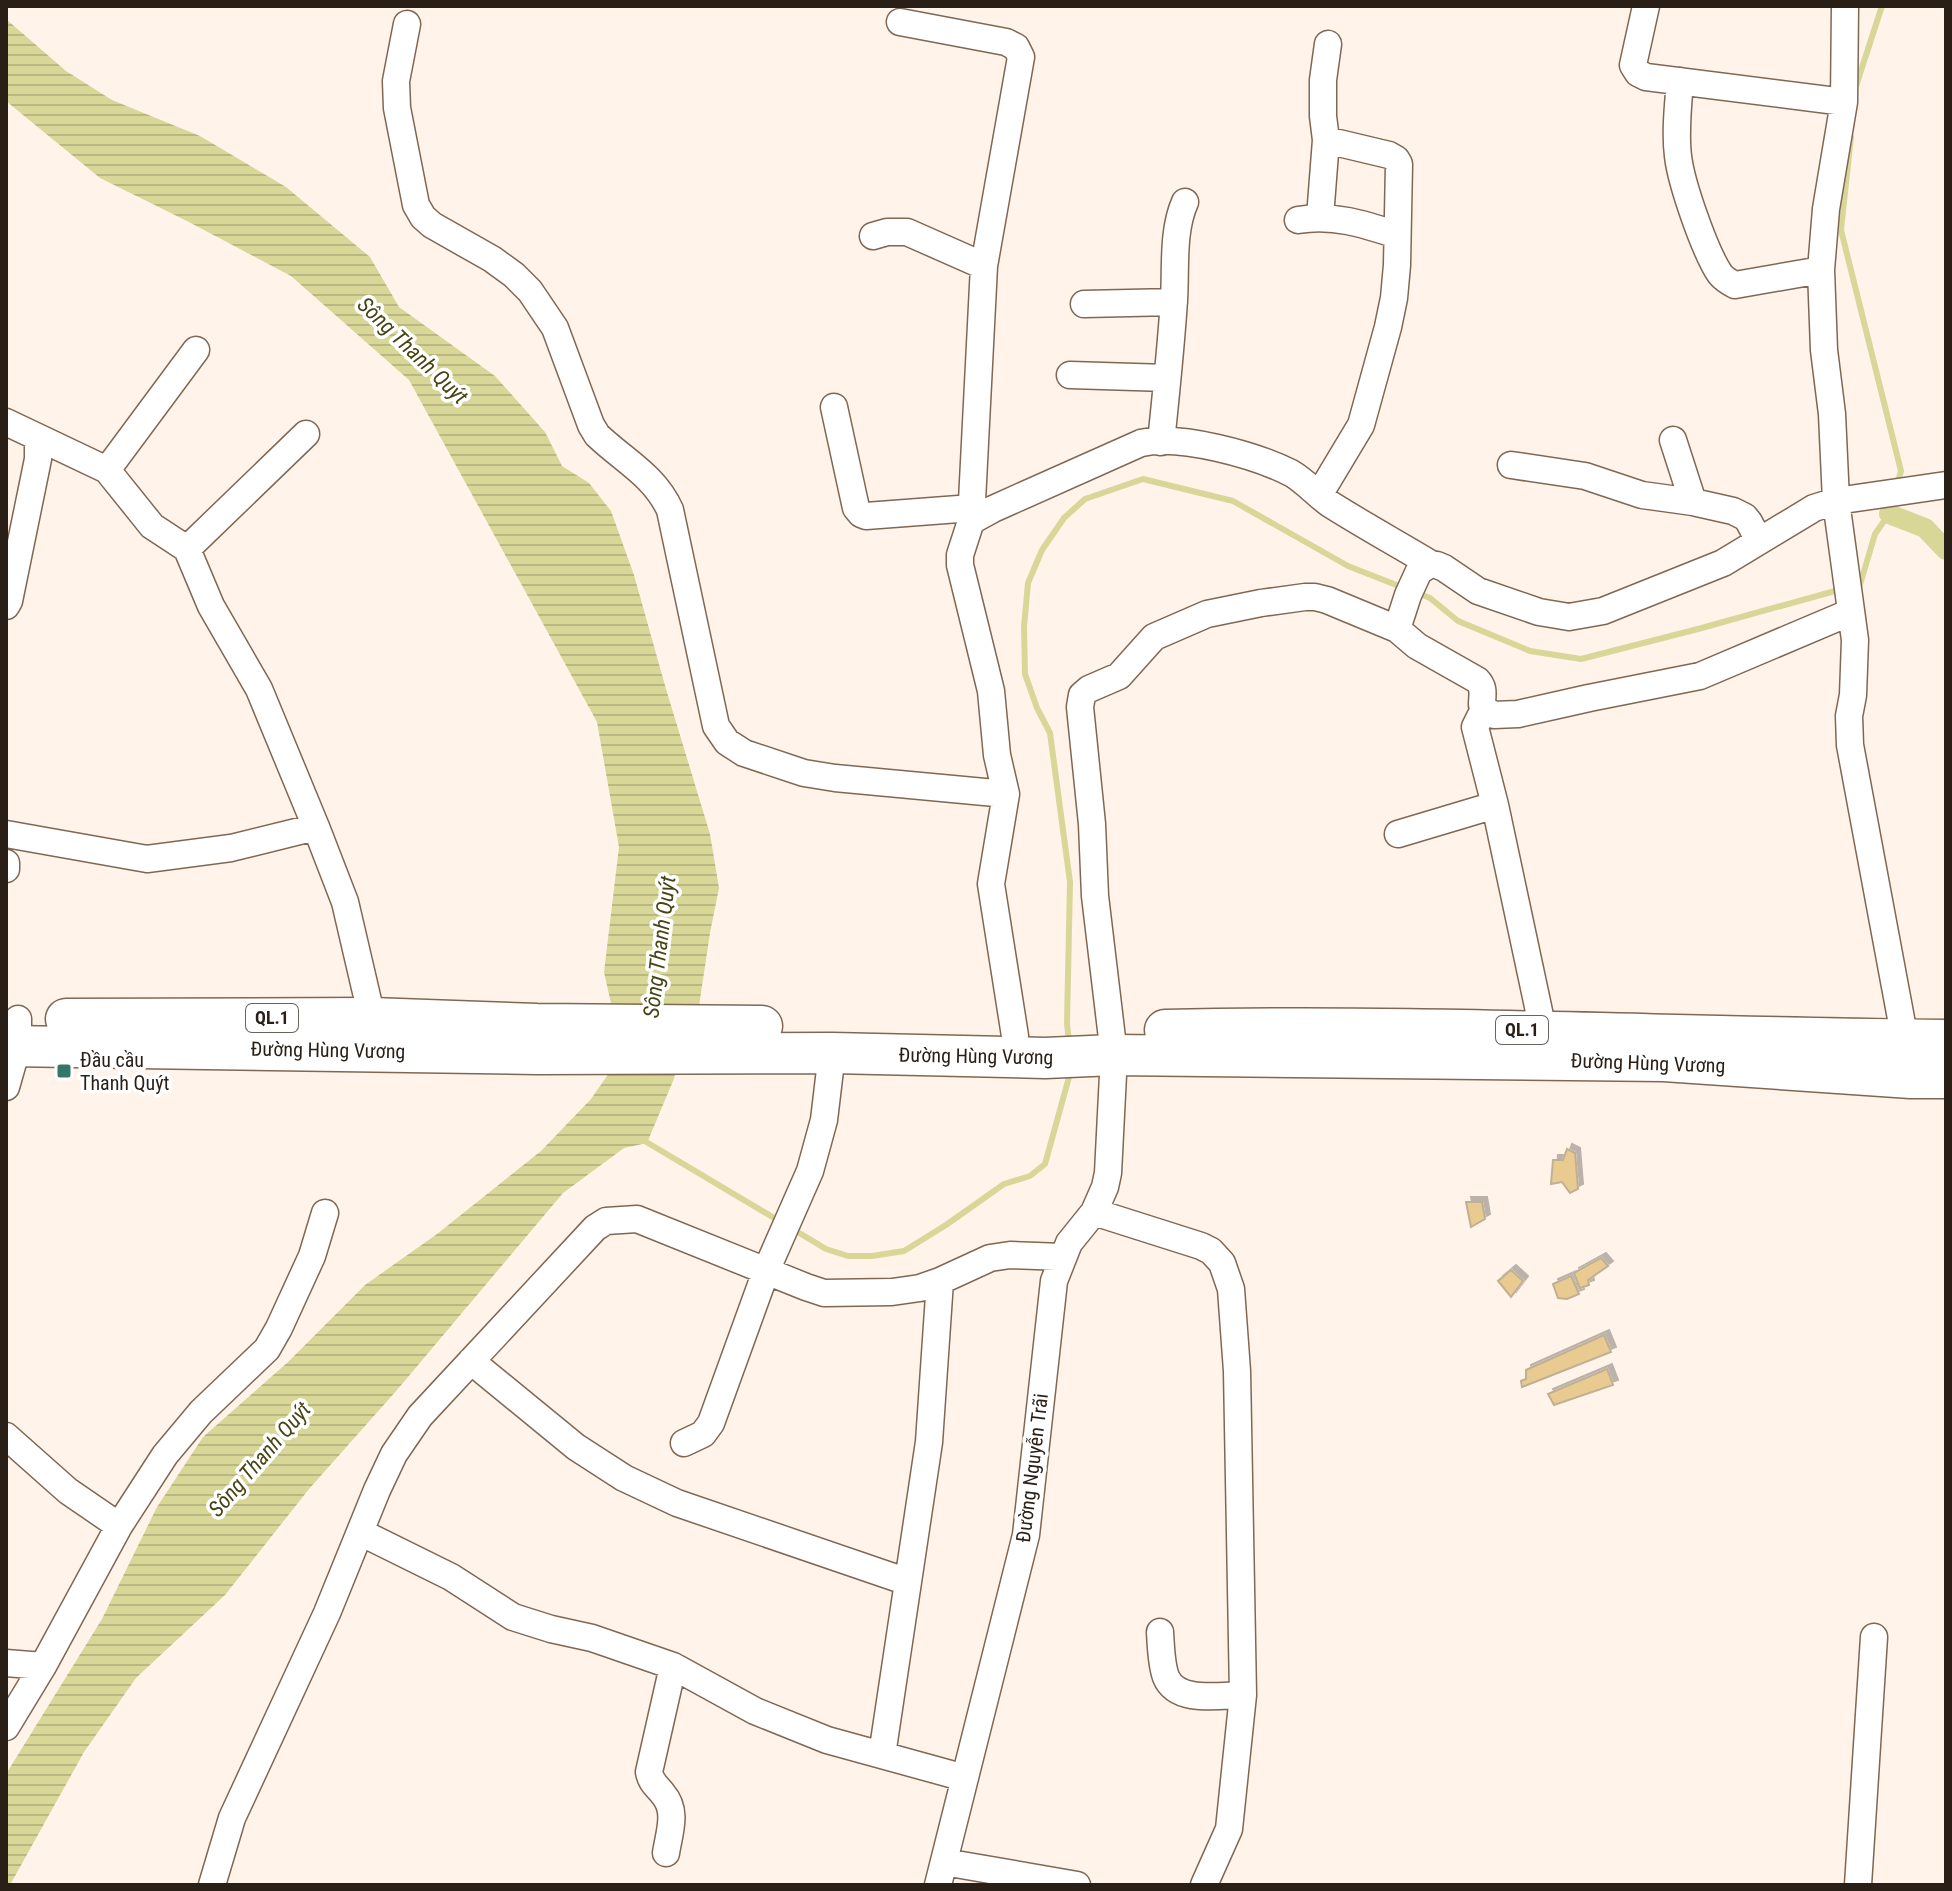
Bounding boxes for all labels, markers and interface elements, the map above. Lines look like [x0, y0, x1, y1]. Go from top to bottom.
water label: Sông Thanh Quýt [353, 292, 473, 409]
water label: Sông Thanh Quýt [638, 874, 681, 1019]
road number: QL.1 [246, 1004, 298, 1032]
road number: QL.1 [1496, 1016, 1548, 1044]
street label: Đường Hùng Vương [250, 1037, 406, 1063]
street label: Đường Hùng Vương [898, 1043, 1054, 1069]
place label: Đầu cầu Thanh Quýt [80, 1048, 170, 1095]
street label: Đường Hùng Vương [1570, 1048, 1726, 1078]
marker: Đầu cầu Thanh Quýt [55, 1062, 73, 1080]
street label: Đường Nguyễn Trãi [1011, 1392, 1053, 1544]
water label: Sông Thanh Quýt [203, 1397, 316, 1521]

